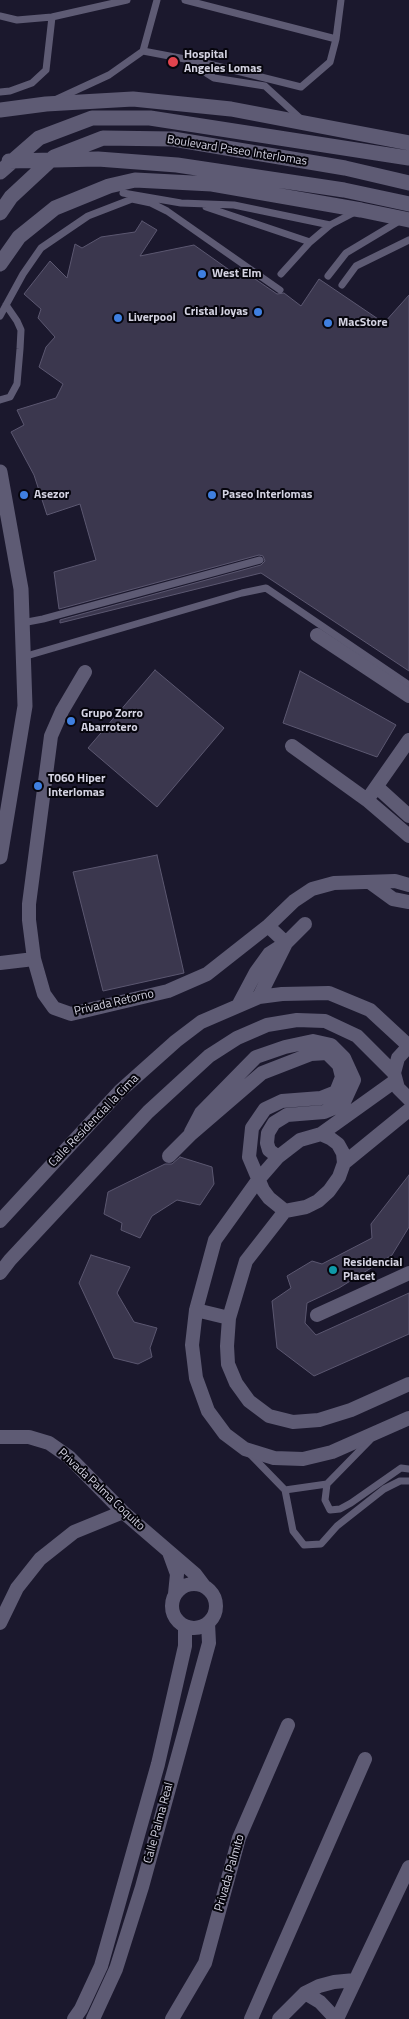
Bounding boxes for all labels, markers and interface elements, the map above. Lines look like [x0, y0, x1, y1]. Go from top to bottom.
place label: Hospital Angeles Lomas [184, 48, 262, 76]
marker: Hospital Angeles Lomas [166, 55, 180, 69]
street label: Boulevard Paseo Interlomas [166, 133, 308, 169]
place label: West Elm [212, 267, 262, 281]
marker: West Elm [196, 268, 208, 280]
place label: Cristal Joyas [184, 305, 248, 319]
marker: Cristal Joyas [252, 306, 264, 318]
place label: Liverpool [128, 311, 176, 325]
marker: Liverpool [112, 312, 124, 324]
place label: MacStore [338, 316, 388, 330]
marker: MacStore [322, 317, 334, 329]
place label: Asezor [34, 488, 69, 502]
place label: Paseo Interlomas [222, 488, 312, 502]
marker: Asezor [18, 489, 30, 501]
marker: Paseo Interlomas [206, 489, 218, 501]
place label: Grupo Zorro Abarrotero [81, 707, 143, 735]
marker: Grupo Zorro Abarrotero [65, 715, 77, 727]
place label: T060 Hiper Interlomas [48, 772, 105, 800]
marker: T060 Hiper Interlomas [32, 780, 44, 792]
street label: Privada Retorno [73, 987, 155, 1019]
street label: Calle Residencial la Cima [46, 1072, 142, 1170]
place label: Residencial Placet [343, 1256, 402, 1284]
marker: Residencial Placet [327, 1264, 339, 1276]
street label: Privada Palma Coquito [55, 1446, 147, 1534]
street label: Calle Palma Real [141, 1781, 177, 1865]
street label: Privada Palmito [212, 1833, 248, 1913]

